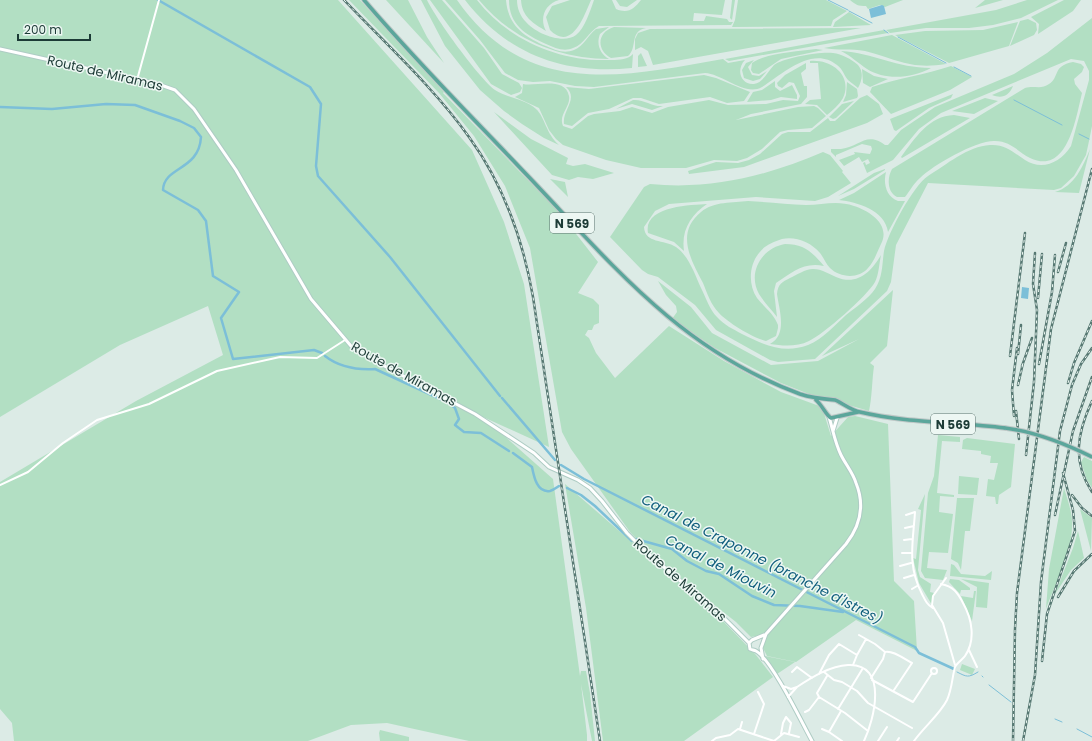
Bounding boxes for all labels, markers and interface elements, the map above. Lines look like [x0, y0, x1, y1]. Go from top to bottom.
scale bar [18, 16, 90, 42]
text: 200 m [24, 21, 62, 38]
street label: Route de Miramas [45, 50, 165, 96]
road number: N 569 [550, 213, 594, 233]
street label: Route de Miramas [348, 337, 460, 411]
road number: N 569 [931, 414, 975, 434]
water label: Canal de Craponne (branche d'Istres) [638, 489, 886, 629]
water label: Canal de Miouvin [662, 529, 780, 603]
street label: Route de Miramas [629, 534, 731, 626]

